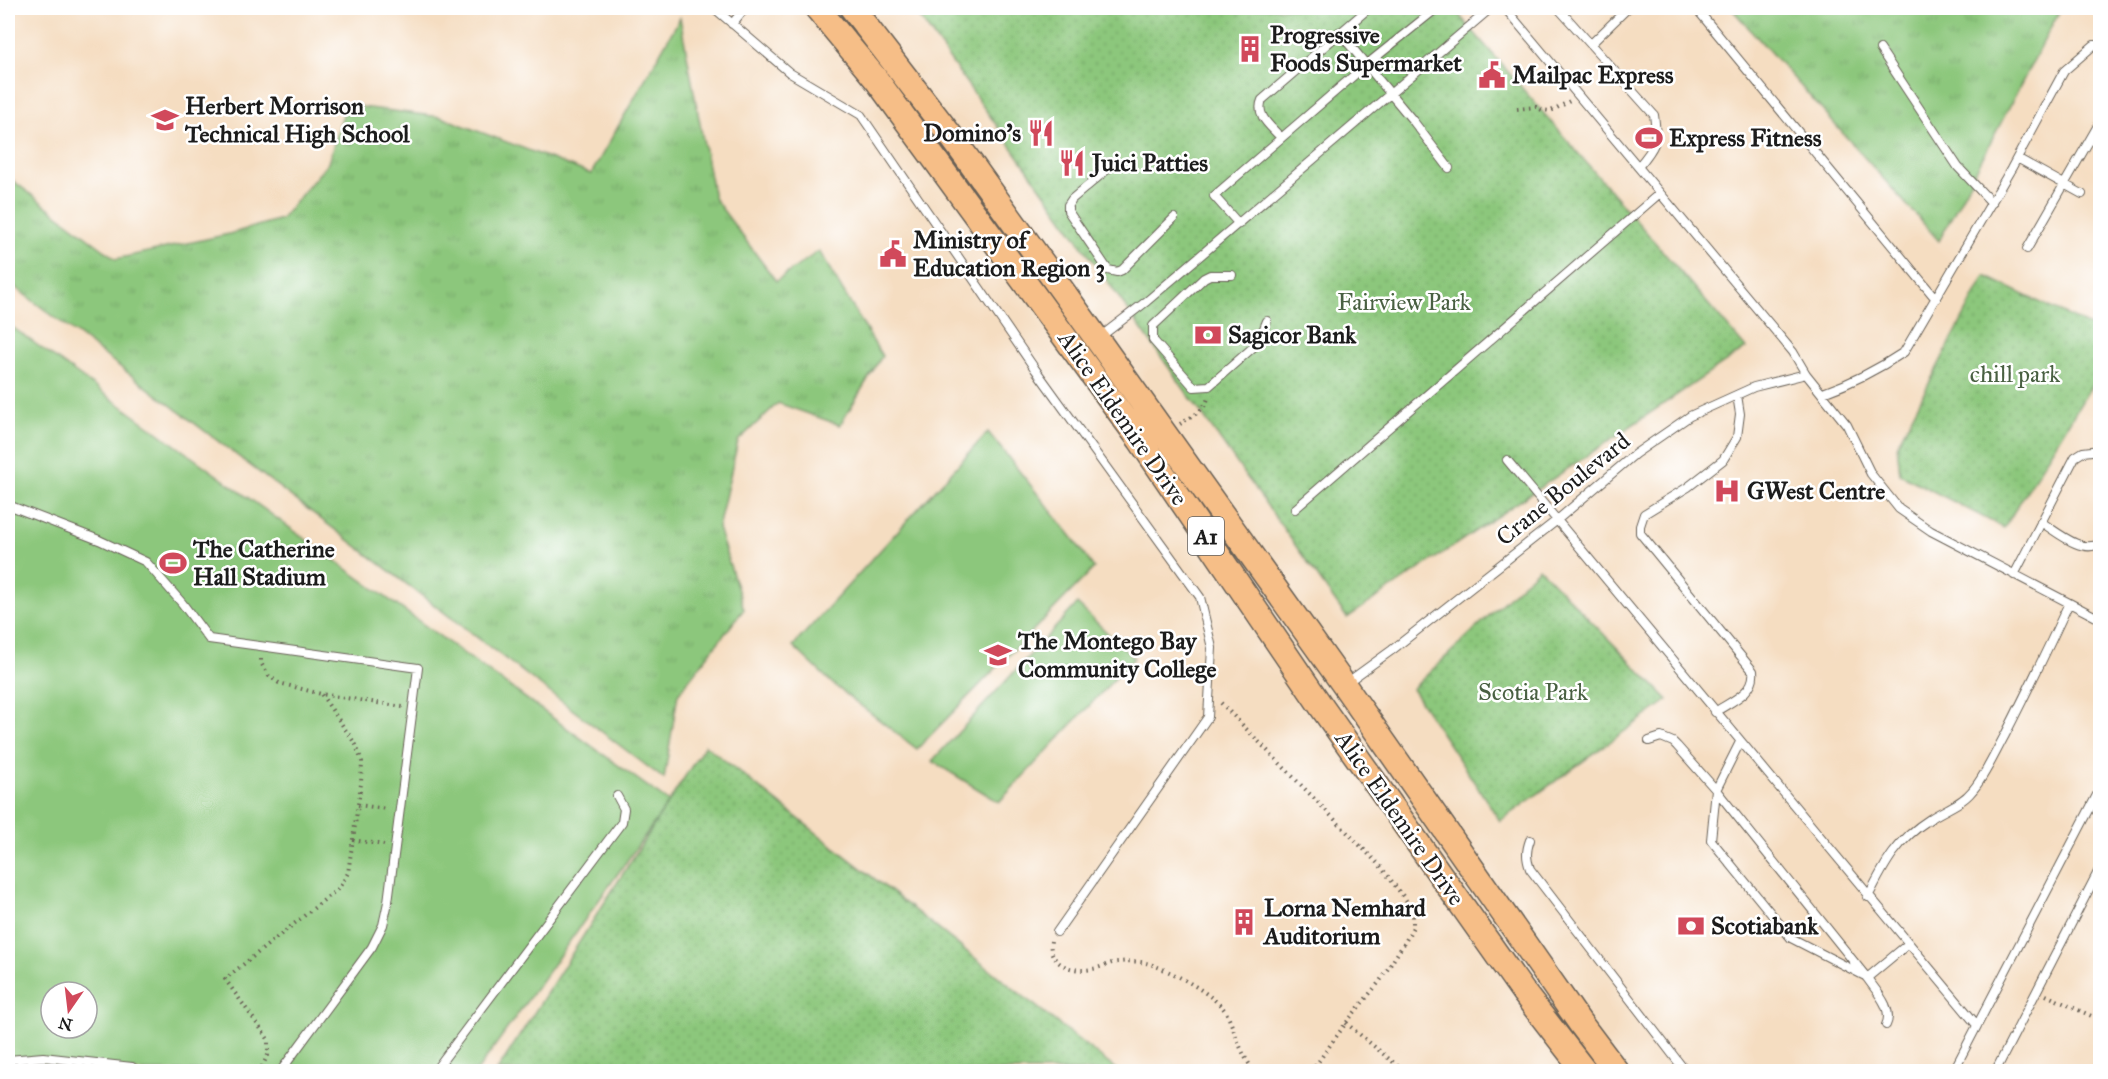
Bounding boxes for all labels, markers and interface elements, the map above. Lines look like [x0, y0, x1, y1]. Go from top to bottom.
place label: Progressive Foods Supermarket [1270, 20, 1462, 78]
building icon: Progressive Foods Supermarket [1235, 34, 1265, 64]
public building icon: Mailpac Express [1477, 60, 1507, 90]
place label: Mailpac Express [1512, 60, 1674, 90]
place label: Herbert Morrison Technical High School [184, 91, 410, 149]
school or university icon: Herbert Morrison Technical High School [150, 105, 180, 135]
place label: Domino's [923, 118, 1021, 148]
restaurant icon: Domino's [1026, 118, 1056, 148]
sports icon: Express Fitness [1634, 123, 1664, 153]
place label: Express Fitness [1669, 123, 1822, 153]
restaurant icon: Juici Patties [1057, 148, 1087, 178]
place label: Juici Patties [1089, 148, 1208, 178]
place label: Ministry of Education Region 3 [913, 225, 1105, 283]
public building icon: Ministry of Education Region 3 [878, 239, 908, 269]
park label: Fairview Park [1337, 287, 1472, 317]
bank icon: Sagicor Bank [1193, 320, 1223, 350]
place label: Sagicor Bank [1228, 320, 1357, 350]
street label: Alice Eldemire Drive [1051, 324, 1194, 511]
park label: chill park [1970, 359, 2061, 389]
street label: Crane Boulevard [1490, 426, 1636, 552]
hospital icon: GWest Centre [1712, 476, 1742, 506]
place label: GWest Centre [1747, 476, 1885, 506]
road number: A1 [1188, 517, 1224, 555]
place label: The Catherine Hall Stadium [192, 534, 335, 592]
sports icon: The Catherine Hall Stadium [158, 548, 188, 578]
place label: The Montego Bay Community College [1017, 626, 1217, 684]
school or university icon: The Montego Bay Community College [983, 640, 1013, 670]
park label: Scotia Park [1478, 677, 1589, 707]
street label: Alice Eldemire Drive [1328, 724, 1471, 911]
place label: Lorna Nemhard Auditorium [1262, 893, 1427, 951]
building icon: Lorna Nemhard Auditorium [1229, 907, 1259, 937]
bank icon: Scotiabank [1676, 911, 1706, 941]
place label: Scotiabank [1711, 911, 1819, 941]
north arrow [39, 980, 99, 1040]
text: N [56, 1013, 74, 1035]

